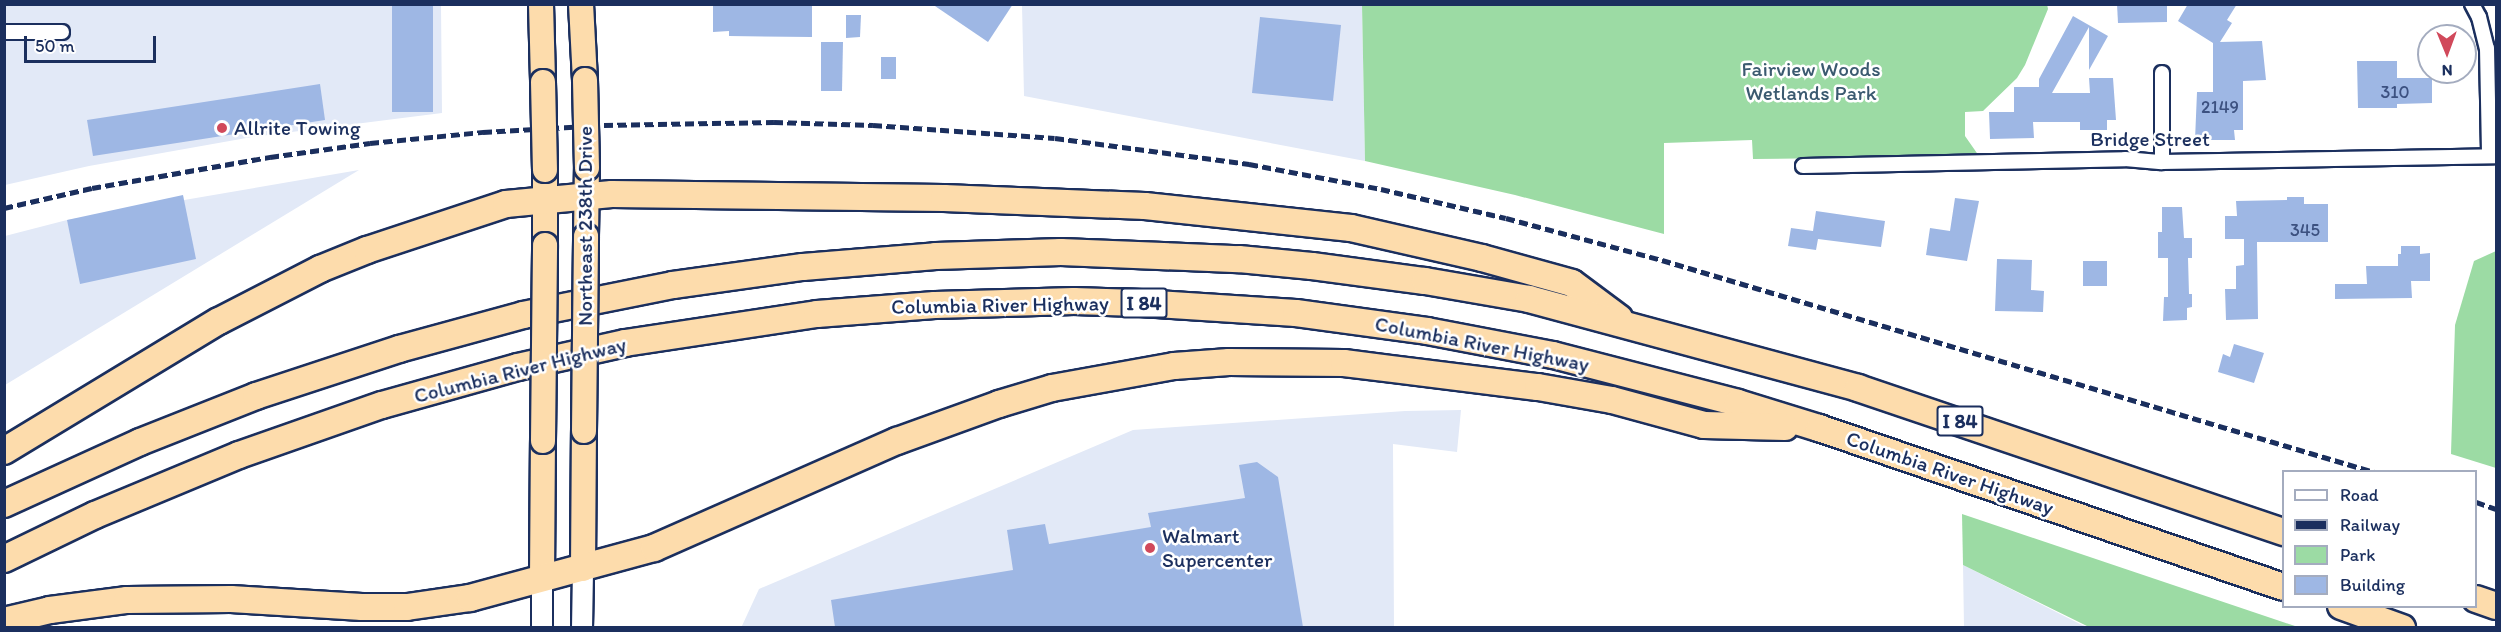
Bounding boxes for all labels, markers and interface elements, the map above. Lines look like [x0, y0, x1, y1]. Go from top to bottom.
scale bar [27, 24, 159, 62]
north arrow [2417, 24, 2477, 84]
text: 50 m [35, 35, 75, 57]
park label: Fairview Woods Wetlands Park [1742, 56, 1880, 106]
text: N [2442, 61, 2453, 80]
house number: 310 [2380, 81, 2410, 103]
house number: 2149 [2201, 96, 2239, 118]
place label: Allrite Towing [234, 115, 358, 141]
marker: Allrite Towing [215, 121, 229, 135]
street label: Northeast 238th Drive [572, 126, 598, 326]
street label: Bridge Street [2090, 126, 2210, 152]
house number: 345 [2290, 219, 2320, 241]
road number: I 84 [1120, 286, 1168, 320]
street label: Columbia River Highway [891, 291, 1109, 319]
street label: Columbia River Highway [1373, 311, 1591, 377]
street label: Columbia River Highway [412, 332, 628, 408]
road number: I 84 [1936, 404, 1984, 438]
street label: Columbia River Highway [1843, 426, 2057, 520]
legend [2282, 470, 2477, 608]
text: Road [2340, 484, 2379, 506]
text: Railway [2340, 514, 2400, 536]
place label: Walmart Supercenter [1162, 523, 1272, 573]
marker: Walmart Supercenter [1143, 541, 1157, 555]
text: Park [2340, 544, 2375, 566]
text: Building [2340, 574, 2405, 596]

